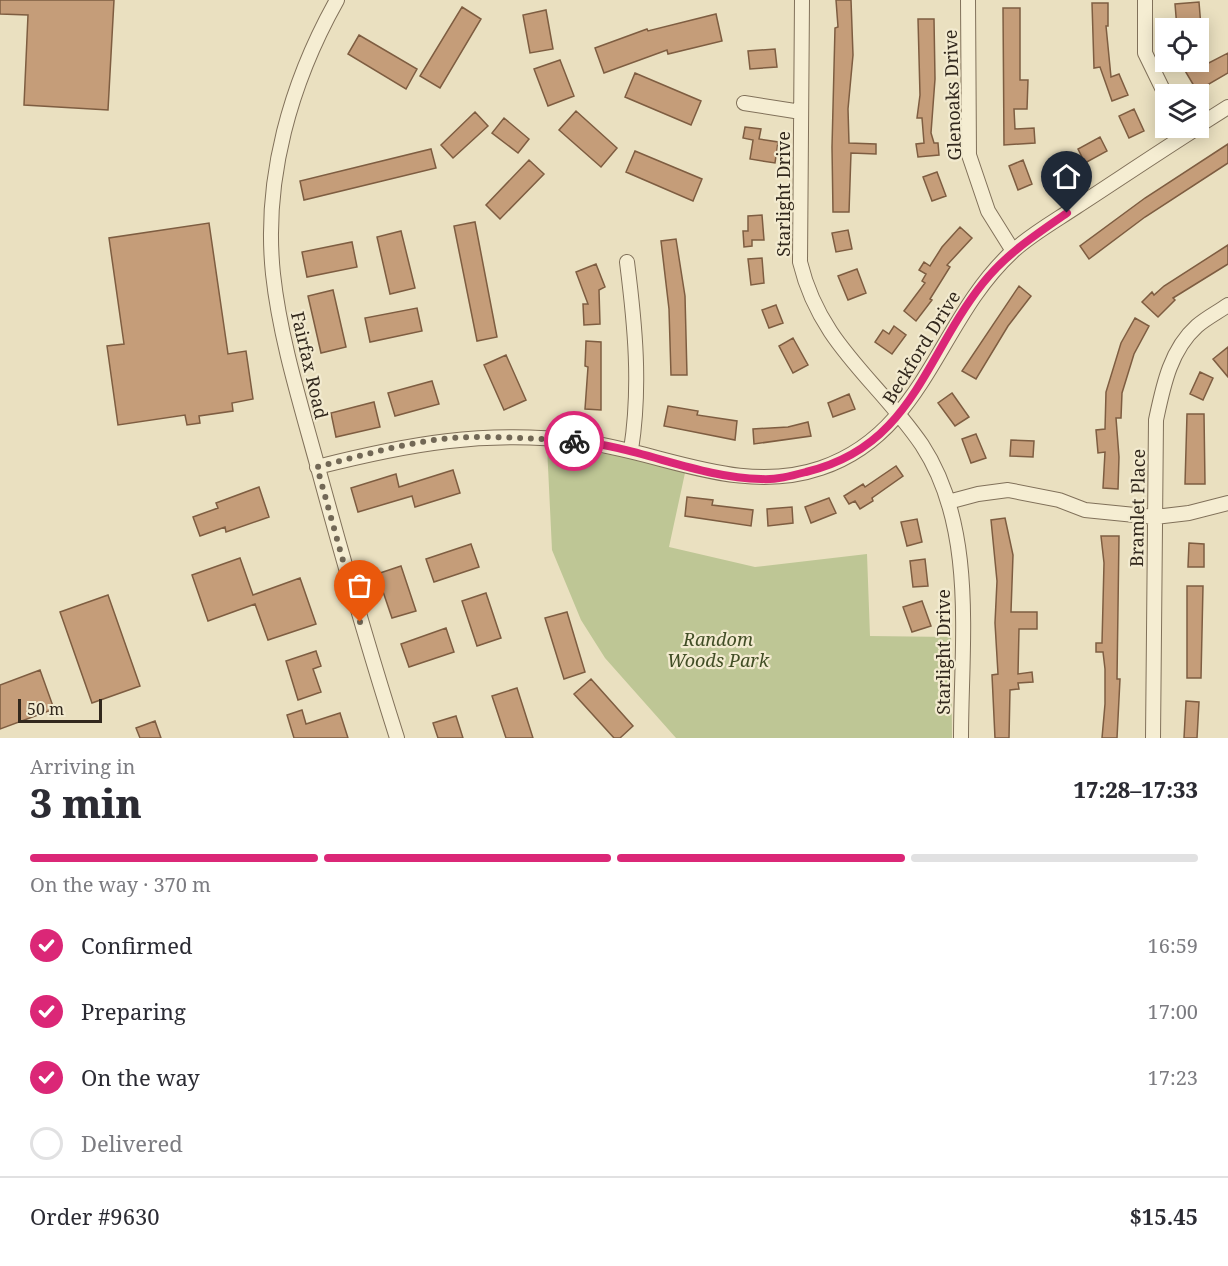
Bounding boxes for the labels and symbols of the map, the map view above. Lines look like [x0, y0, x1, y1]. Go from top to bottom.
street label: Glenoaks Drive [938, 29, 966, 161]
street label: Starlight Drive [771, 131, 795, 257]
pin [1041, 151, 1092, 213]
street label: Beckford Drive [877, 286, 965, 408]
street label: Fairfax Road [286, 309, 334, 421]
courier [544, 411, 604, 471]
street label: Bramlet Place [1124, 449, 1150, 567]
pin [334, 560, 385, 622]
street label: Starlight Drive [931, 589, 955, 715]
park label: Random Woods Park [667, 627, 770, 672]
scale bar [18, 696, 102, 724]

